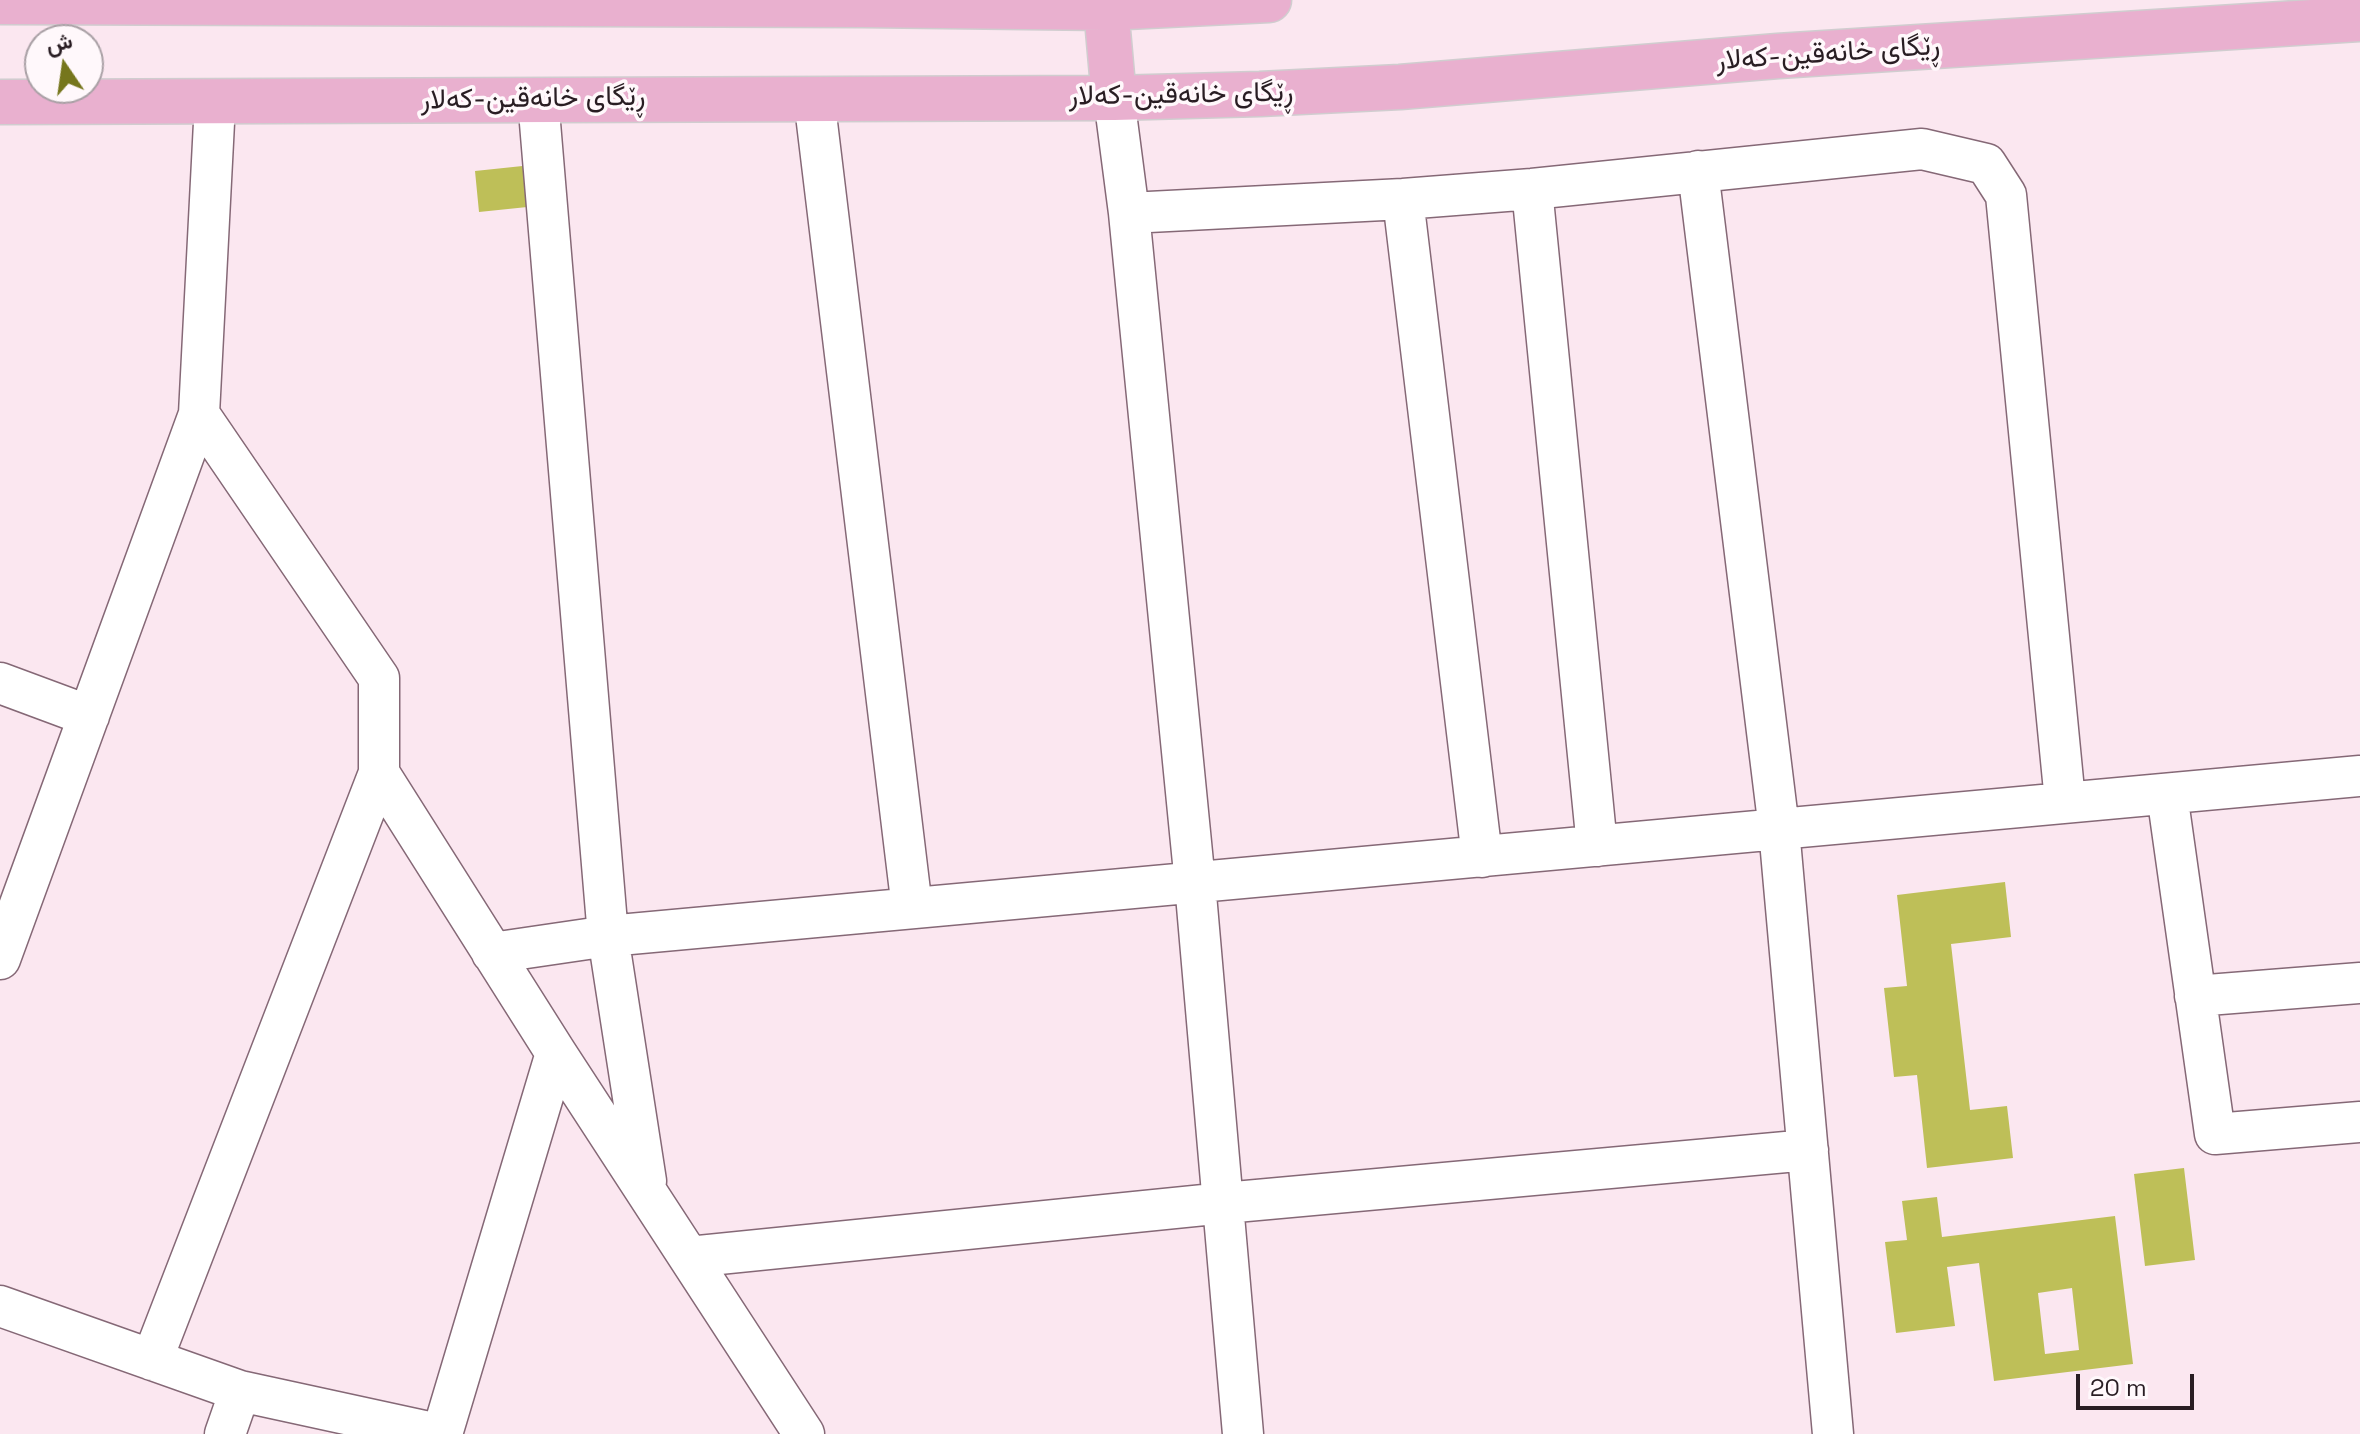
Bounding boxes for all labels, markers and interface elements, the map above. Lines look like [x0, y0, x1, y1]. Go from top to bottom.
north arrow [24, 24, 104, 104]
text: ش [43, 26, 75, 59]
street label: ڕێگای خانەقین-کەلار [1715, 29, 1941, 79]
street label: ڕێگای خانەقین-کەلار [1068, 76, 1294, 114]
street label: ڕێگای خانەقین-کەلار [420, 80, 646, 118]
scale bar [2080, 1358, 2198, 1408]
text: 20 m [2090, 1372, 2147, 1403]

